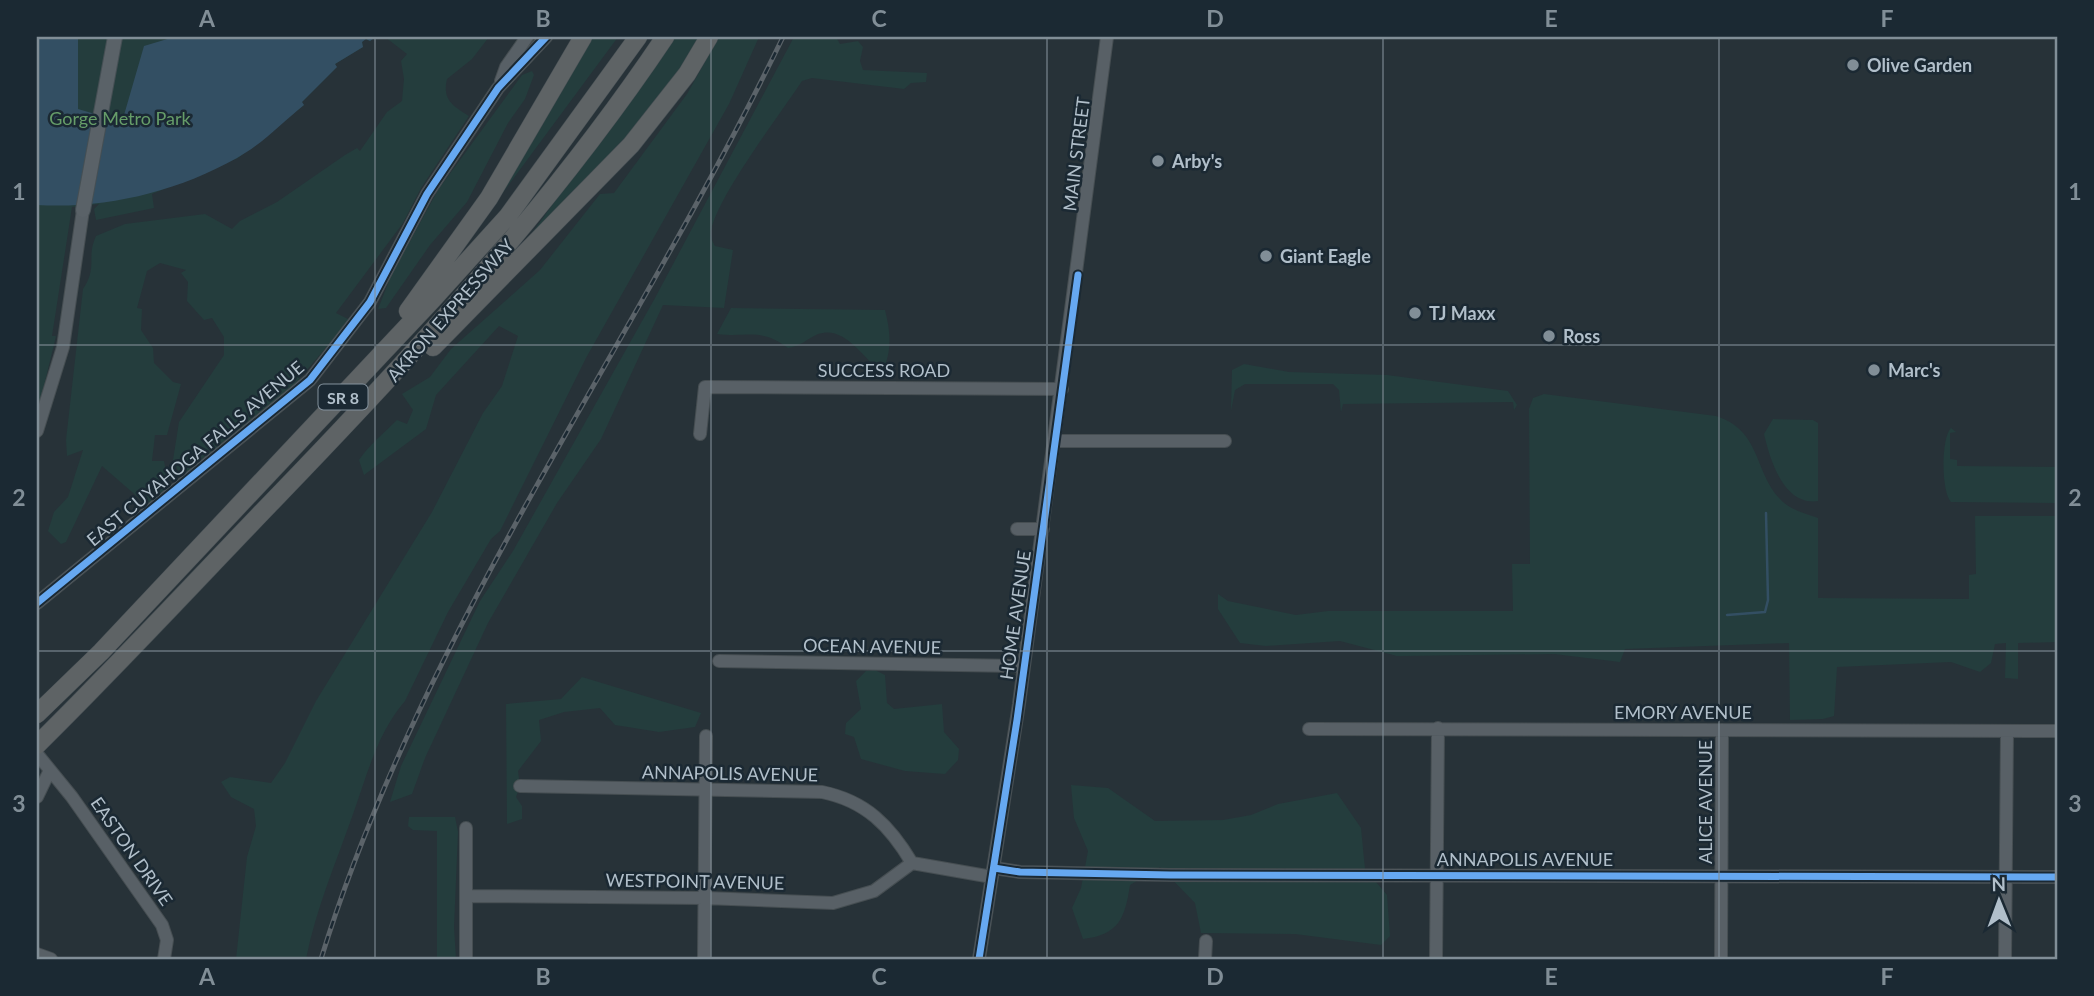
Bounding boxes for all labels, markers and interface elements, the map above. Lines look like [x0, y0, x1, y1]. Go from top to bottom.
text: A [198, 4, 216, 32]
text: B [535, 4, 551, 32]
text: C [871, 4, 887, 32]
text: D [1206, 4, 1224, 32]
text: E [1544, 4, 1558, 32]
text: F [1880, 4, 1894, 32]
place label: Olive Garden [1867, 54, 1972, 76]
marker: Olive Garden [1845, 57, 1861, 73]
street label: MAIN STREET [1058, 95, 1094, 213]
park label: Gorge Metro Park [49, 107, 192, 129]
place label: Arby's [1171, 150, 1222, 172]
marker: Arby's [1150, 153, 1166, 169]
text: 1 [12, 177, 26, 205]
text: 1 [2068, 177, 2082, 205]
street label: AKRON EXPRESSWAY [382, 233, 519, 386]
place label: Giant Eagle [1280, 245, 1371, 267]
marker: Giant Eagle [1258, 248, 1274, 264]
place label: TJ Maxx [1429, 302, 1496, 324]
marker: TJ Maxx [1407, 305, 1423, 321]
place label: Ross [1563, 325, 1600, 347]
marker: Ross [1541, 328, 1557, 344]
street label: EAST CUYAHOGA FALLS AVENUE [82, 356, 308, 550]
street label: SUCCESS ROAD [818, 359, 950, 381]
place label: Marc's [1888, 359, 1941, 381]
marker: Marc's [1866, 362, 1882, 378]
road number: SR 8 [318, 384, 368, 410]
text: 2 [12, 483, 26, 511]
text: 2 [2068, 483, 2082, 511]
street label: HOME AVENUE [995, 549, 1035, 681]
street label: OCEAN AVENUE [803, 634, 941, 658]
street label: EMORY AVENUE [1614, 701, 1752, 723]
street label: ALICE AVENUE [1694, 740, 1716, 864]
street label: ANNAPOLIS AVENUE [642, 760, 818, 786]
text: 3 [12, 789, 26, 817]
text: 3 [2068, 789, 2082, 817]
street label: EASTON DRIVE [86, 792, 178, 910]
street label: ANNAPOLIS AVENUE [1437, 848, 1613, 870]
north arrow [1965, 866, 2035, 936]
street label: WESTPOINT AVENUE [605, 868, 785, 894]
text: N [1991, 872, 2006, 895]
text: A [198, 962, 216, 990]
text: B [535, 962, 551, 990]
text: C [871, 962, 887, 990]
text: D [1206, 962, 1224, 990]
text: E [1544, 962, 1558, 990]
text: F [1880, 962, 1894, 990]

